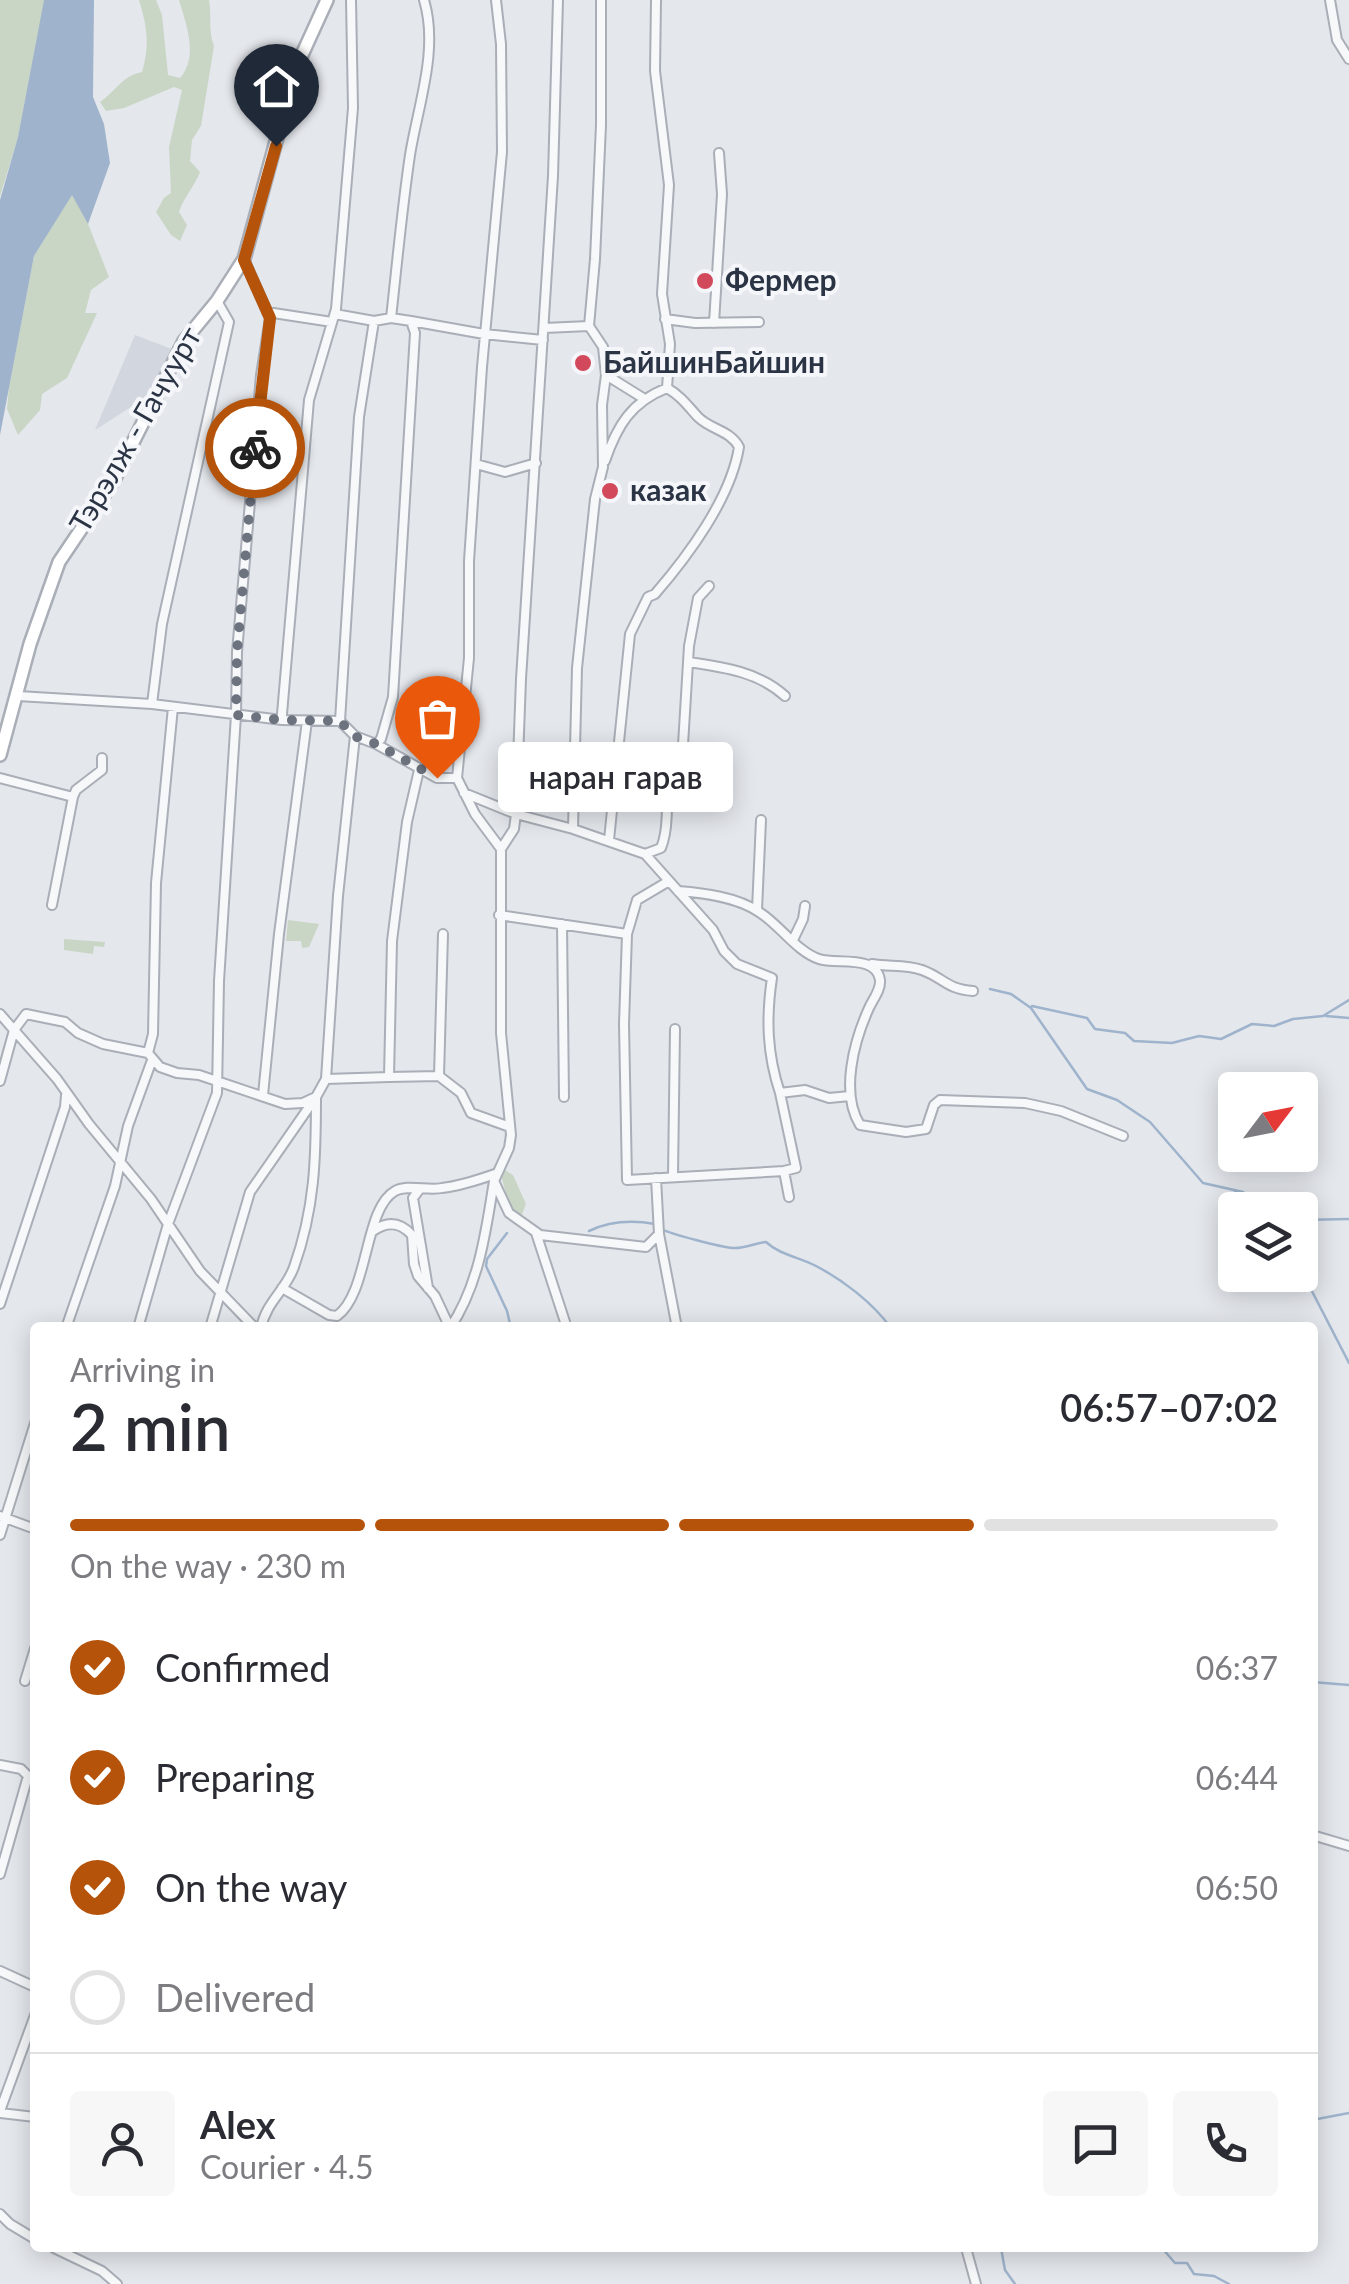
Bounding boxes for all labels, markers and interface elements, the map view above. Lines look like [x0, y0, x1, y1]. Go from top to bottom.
pin [234, 44, 319, 147]
icon: home [249, 59, 304, 114]
place label: Фермер [725, 261, 837, 297]
marker: Фермер [694, 270, 716, 292]
street label: Тэрэлж - Гачуурт [61, 320, 208, 538]
place label: БайшинБайшин [603, 343, 825, 379]
marker: БайшинБайшин [572, 352, 594, 374]
courier [205, 398, 305, 498]
icon: bike [228, 421, 283, 476]
place label: казак [630, 471, 707, 507]
marker: казак [599, 480, 621, 502]
pin [395, 676, 480, 779]
icon: bag [410, 691, 465, 746]
callout: наран гарав [497, 743, 732, 813]
text: наран гарав [529, 757, 702, 796]
north arrow [1218, 1072, 1318, 1172]
map controls [1218, 1072, 1318, 1292]
button: layers [1218, 1192, 1318, 1292]
text: Arriving in [70, 1350, 215, 1389]
text: 06:57–07:02 [1060, 1384, 1278, 1430]
text: 2 min [70, 1387, 230, 1465]
text: On the way · 230 m [70, 1546, 346, 1585]
icon: check [70, 1640, 125, 1695]
text: Confirmed [155, 1644, 331, 1690]
text: 06:37 [1196, 1648, 1278, 1687]
icon: check [70, 1750, 125, 1805]
text: Preparing [155, 1754, 315, 1800]
text: 06:44 [1196, 1758, 1278, 1797]
icon: check [70, 1860, 125, 1915]
text: On the way [155, 1864, 347, 1910]
text: 06:50 [1196, 1868, 1278, 1907]
text: Delivered [155, 1974, 315, 2020]
button: person [70, 2091, 175, 2196]
button: chat [1043, 2091, 1148, 2196]
button: phone [1173, 2091, 1278, 2196]
text: Alex [200, 2101, 276, 2147]
text: Courier · 4.5 [200, 2147, 374, 2186]

